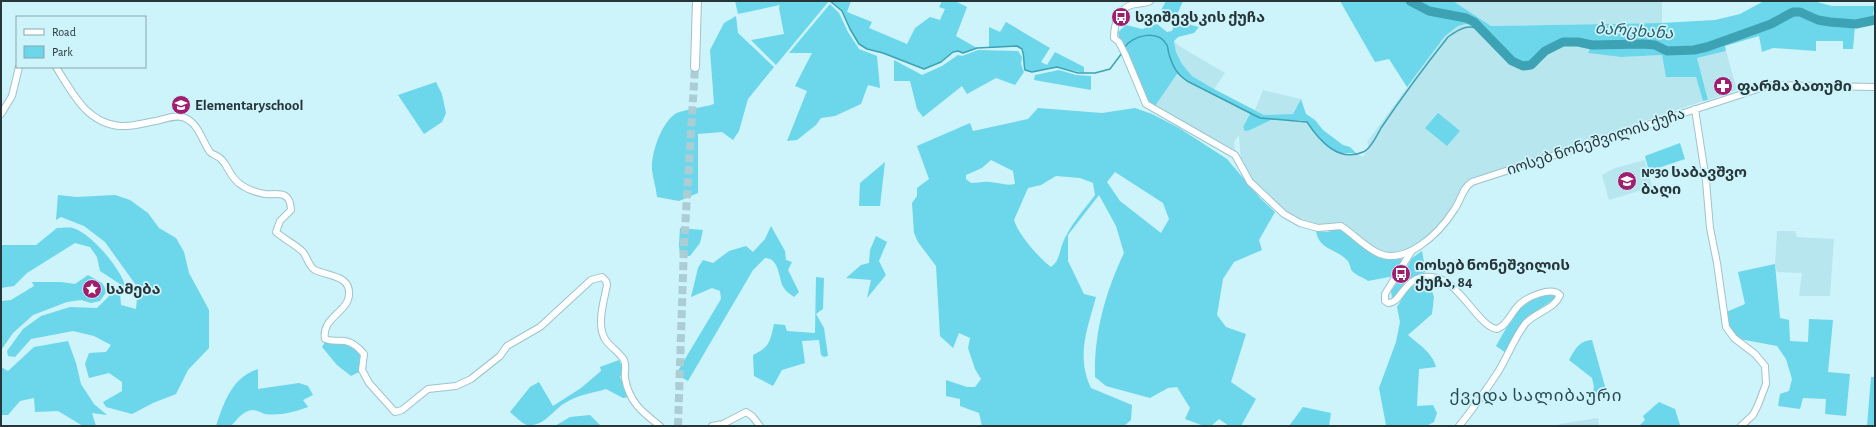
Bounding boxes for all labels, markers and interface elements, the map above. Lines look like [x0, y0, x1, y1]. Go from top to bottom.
bus stop icon: სვიშევსკის ქუჩა [1110, 6, 1132, 28]
place label: სვიშევსკის ქუჩა [1135, 10, 1265, 26]
legend [16, 16, 146, 68]
water label: ბარცხანა [1594, 20, 1674, 43]
text: Road [52, 26, 76, 38]
text: Park [52, 46, 73, 58]
pharmacy icon: ფარმა ბათუმი [1712, 75, 1734, 97]
place label: ფარმა ბათუმი [1737, 79, 1852, 95]
school or university icon: Elementaryschool [170, 94, 192, 116]
place label: Elementaryschool [195, 98, 303, 113]
street label: იოსებ ნონეშვილის ქუჩა [1505, 106, 1687, 179]
place label: №30 საბავშვო ბაღი [1641, 165, 1747, 198]
school or university icon: №30 საბავშვო ბაღი [1616, 170, 1638, 192]
place label: იოსებ ნონეშვილის ქუჩა, 84 [1415, 258, 1570, 291]
bus stop icon: იოსებ ნონეშვილის ქუჩა, 84 [1390, 263, 1412, 285]
place icon: სამება [81, 278, 103, 300]
place label: სამება [106, 282, 161, 298]
district label: ქვედა სალიბაური [1450, 387, 1622, 406]

